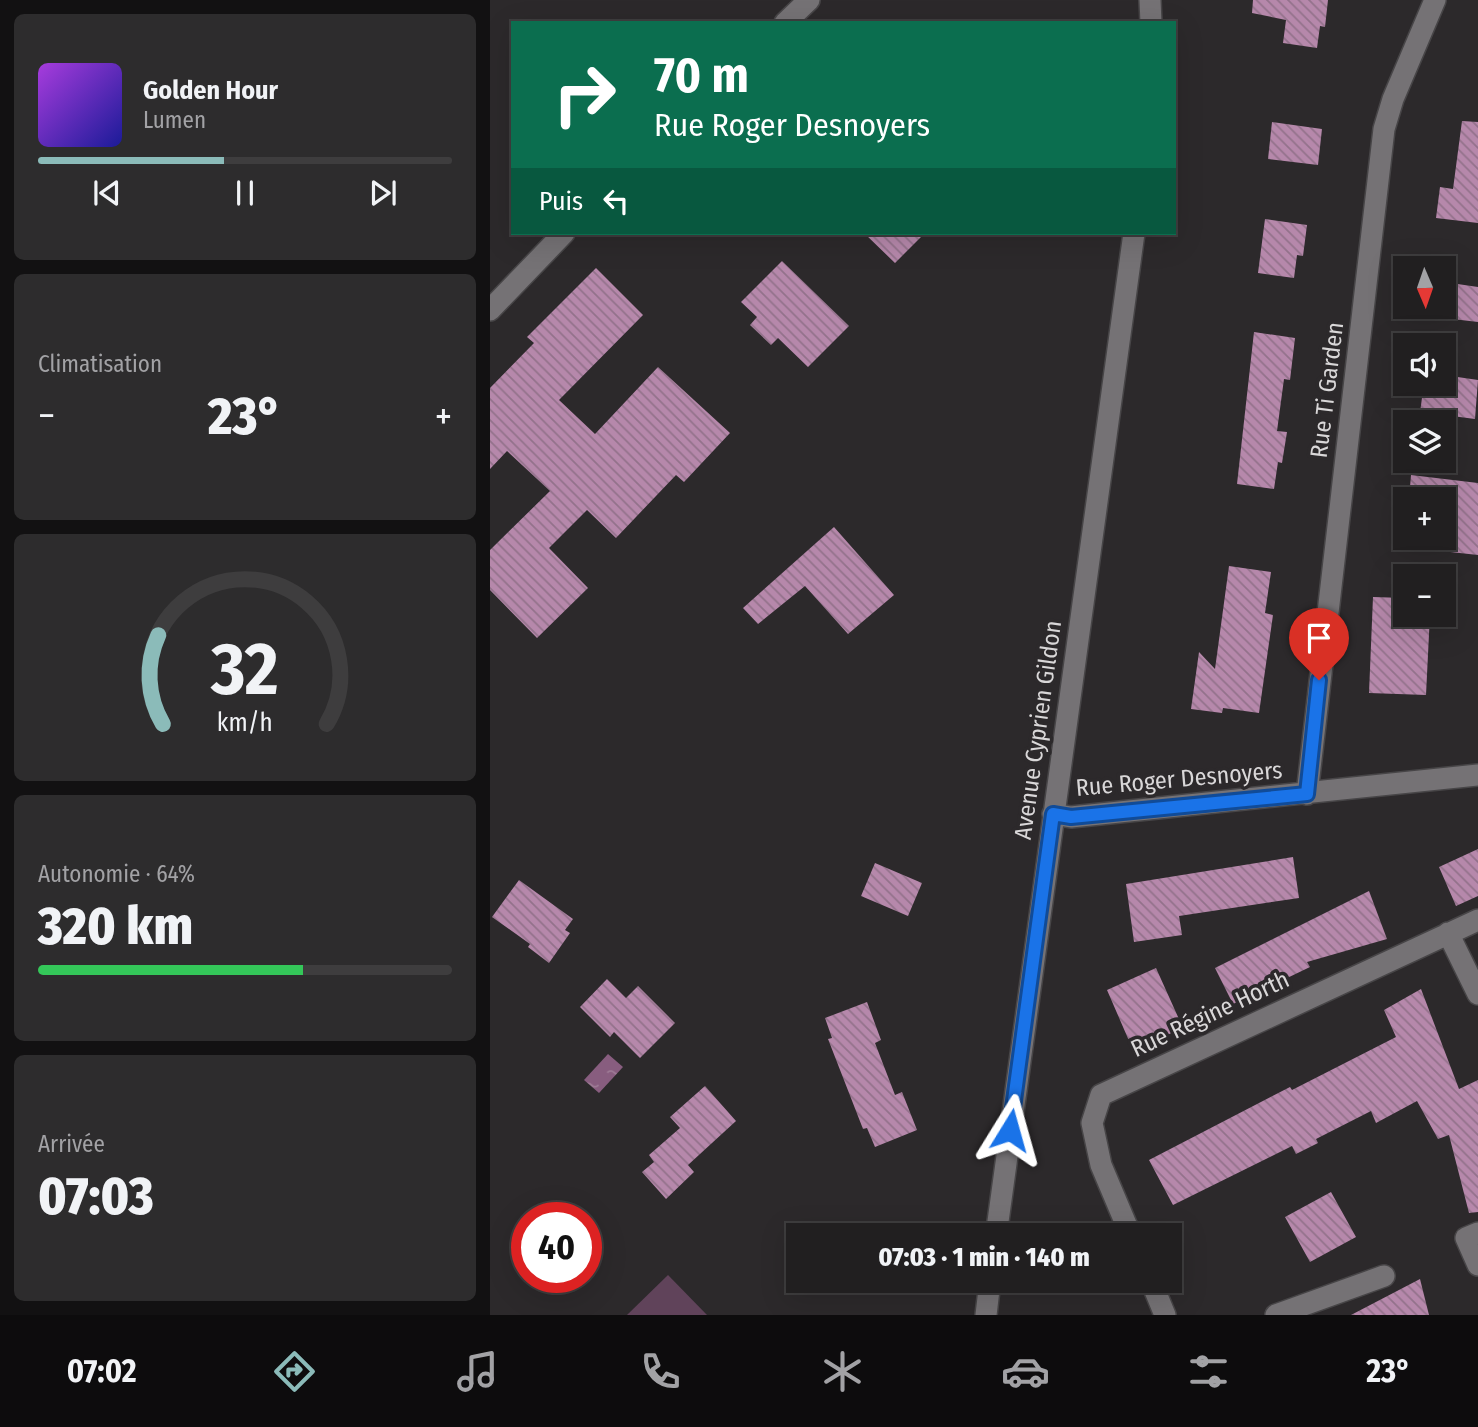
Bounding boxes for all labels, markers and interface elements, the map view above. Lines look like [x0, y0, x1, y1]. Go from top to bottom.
text: 70 m [654, 46, 749, 105]
icon: right [539, 49, 630, 140]
text: Golden Hour [143, 75, 278, 106]
text: Lumen [143, 106, 206, 134]
text: Rue Roger Desnoyers [654, 106, 930, 144]
icon: previous [88, 174, 126, 212]
icon: pause [226, 174, 264, 212]
icon: next [364, 174, 402, 212]
icon: left [597, 182, 635, 220]
text: Puis [539, 186, 583, 217]
north arrow [1393, 256, 1456, 318]
map controls [1393, 256, 1456, 627]
street label: Rue Ti Garden [1305, 321, 1349, 459]
button: sound [1393, 333, 1456, 396]
text: Climatisation [38, 350, 162, 378]
text: 23° [208, 385, 282, 448]
text: − [38, 393, 55, 439]
text: + [435, 393, 452, 439]
button: layers [1393, 410, 1456, 473]
button: + [1393, 487, 1456, 550]
button: − [1393, 564, 1456, 627]
pin [1289, 608, 1349, 680]
street label: Avenue Cyprien Gildon [1009, 619, 1067, 841]
icon: arrive [1300, 619, 1338, 657]
text: 32 [210, 626, 279, 713]
text: km/h [217, 707, 273, 737]
street label: Rue Roger Desnoyers [1075, 756, 1283, 802]
text: Autonomie · 64% [38, 860, 195, 888]
text: 320 km [38, 895, 193, 958]
street label: Rue Régine Horth [1126, 965, 1294, 1063]
position arrow [973, 1093, 1047, 1167]
text: Arrivée [38, 1130, 105, 1158]
text: 07:03 [38, 1165, 154, 1228]
speed limit sign: 40 [511, 1202, 602, 1293]
text: 07:03 · 1 min · 140 m [878, 1242, 1090, 1273]
icon: directions [270, 1347, 319, 1396]
icon: music [453, 1347, 502, 1396]
icon: phone [636, 1347, 685, 1396]
icon: climate [818, 1347, 867, 1396]
icon: car [1001, 1347, 1050, 1396]
icon: filters [1184, 1347, 1233, 1396]
text: 07:02 [67, 1352, 137, 1390]
text: 23° [1366, 1352, 1411, 1390]

